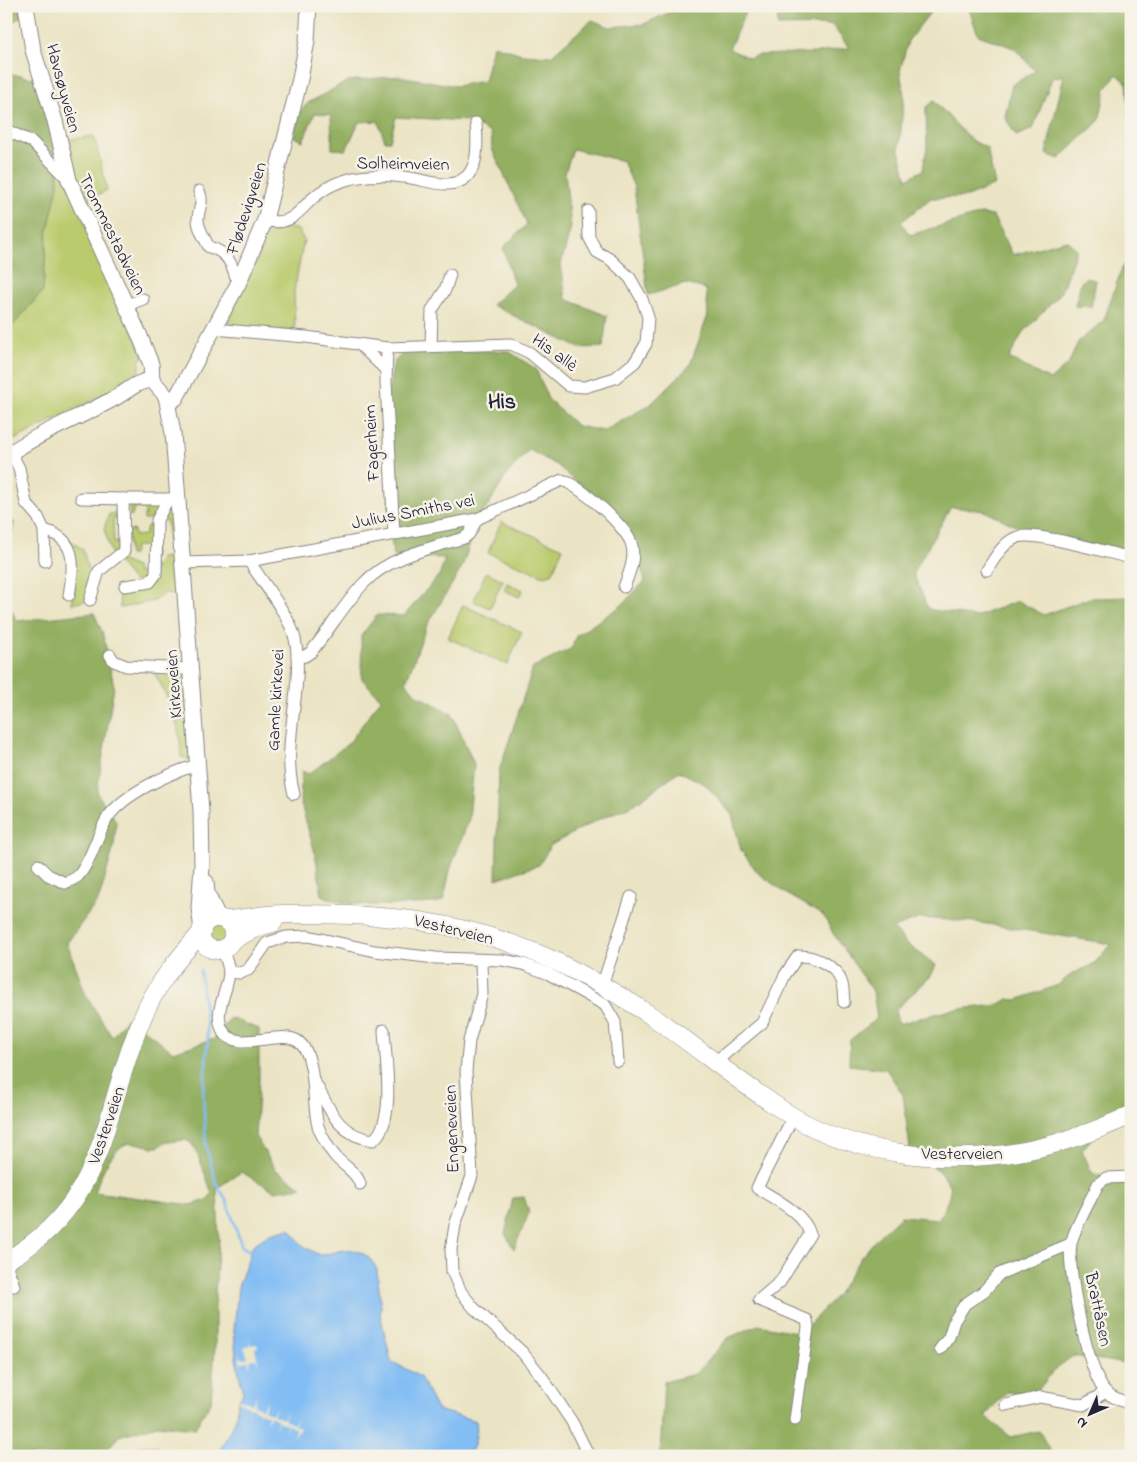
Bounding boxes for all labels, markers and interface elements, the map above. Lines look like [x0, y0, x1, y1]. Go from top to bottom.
street label: Havsøyveien [38, 41, 86, 136]
street label: Solheimveien [356, 151, 450, 179]
street label: Flødevigveien [220, 159, 276, 260]
street label: Trommestadveien [71, 170, 152, 300]
street label: His allè [525, 328, 583, 380]
district label: His [488, 387, 516, 419]
street label: Fagerheim [358, 404, 389, 483]
street label: Julius Smiths vei [350, 488, 477, 538]
street label: Kirkeveien [160, 648, 190, 719]
street label: Gamle kirkevei [261, 648, 293, 752]
street label: Vesterveien [410, 908, 496, 953]
street label: Vesterveien [82, 1083, 133, 1169]
street label: Engeneveien [438, 1084, 469, 1174]
street label: Vesterveien [920, 1142, 1003, 1168]
street label: Brattåsen [1076, 1269, 1118, 1349]
north arrow [1064, 1390, 1114, 1440]
text: N [1071, 1411, 1093, 1433]

